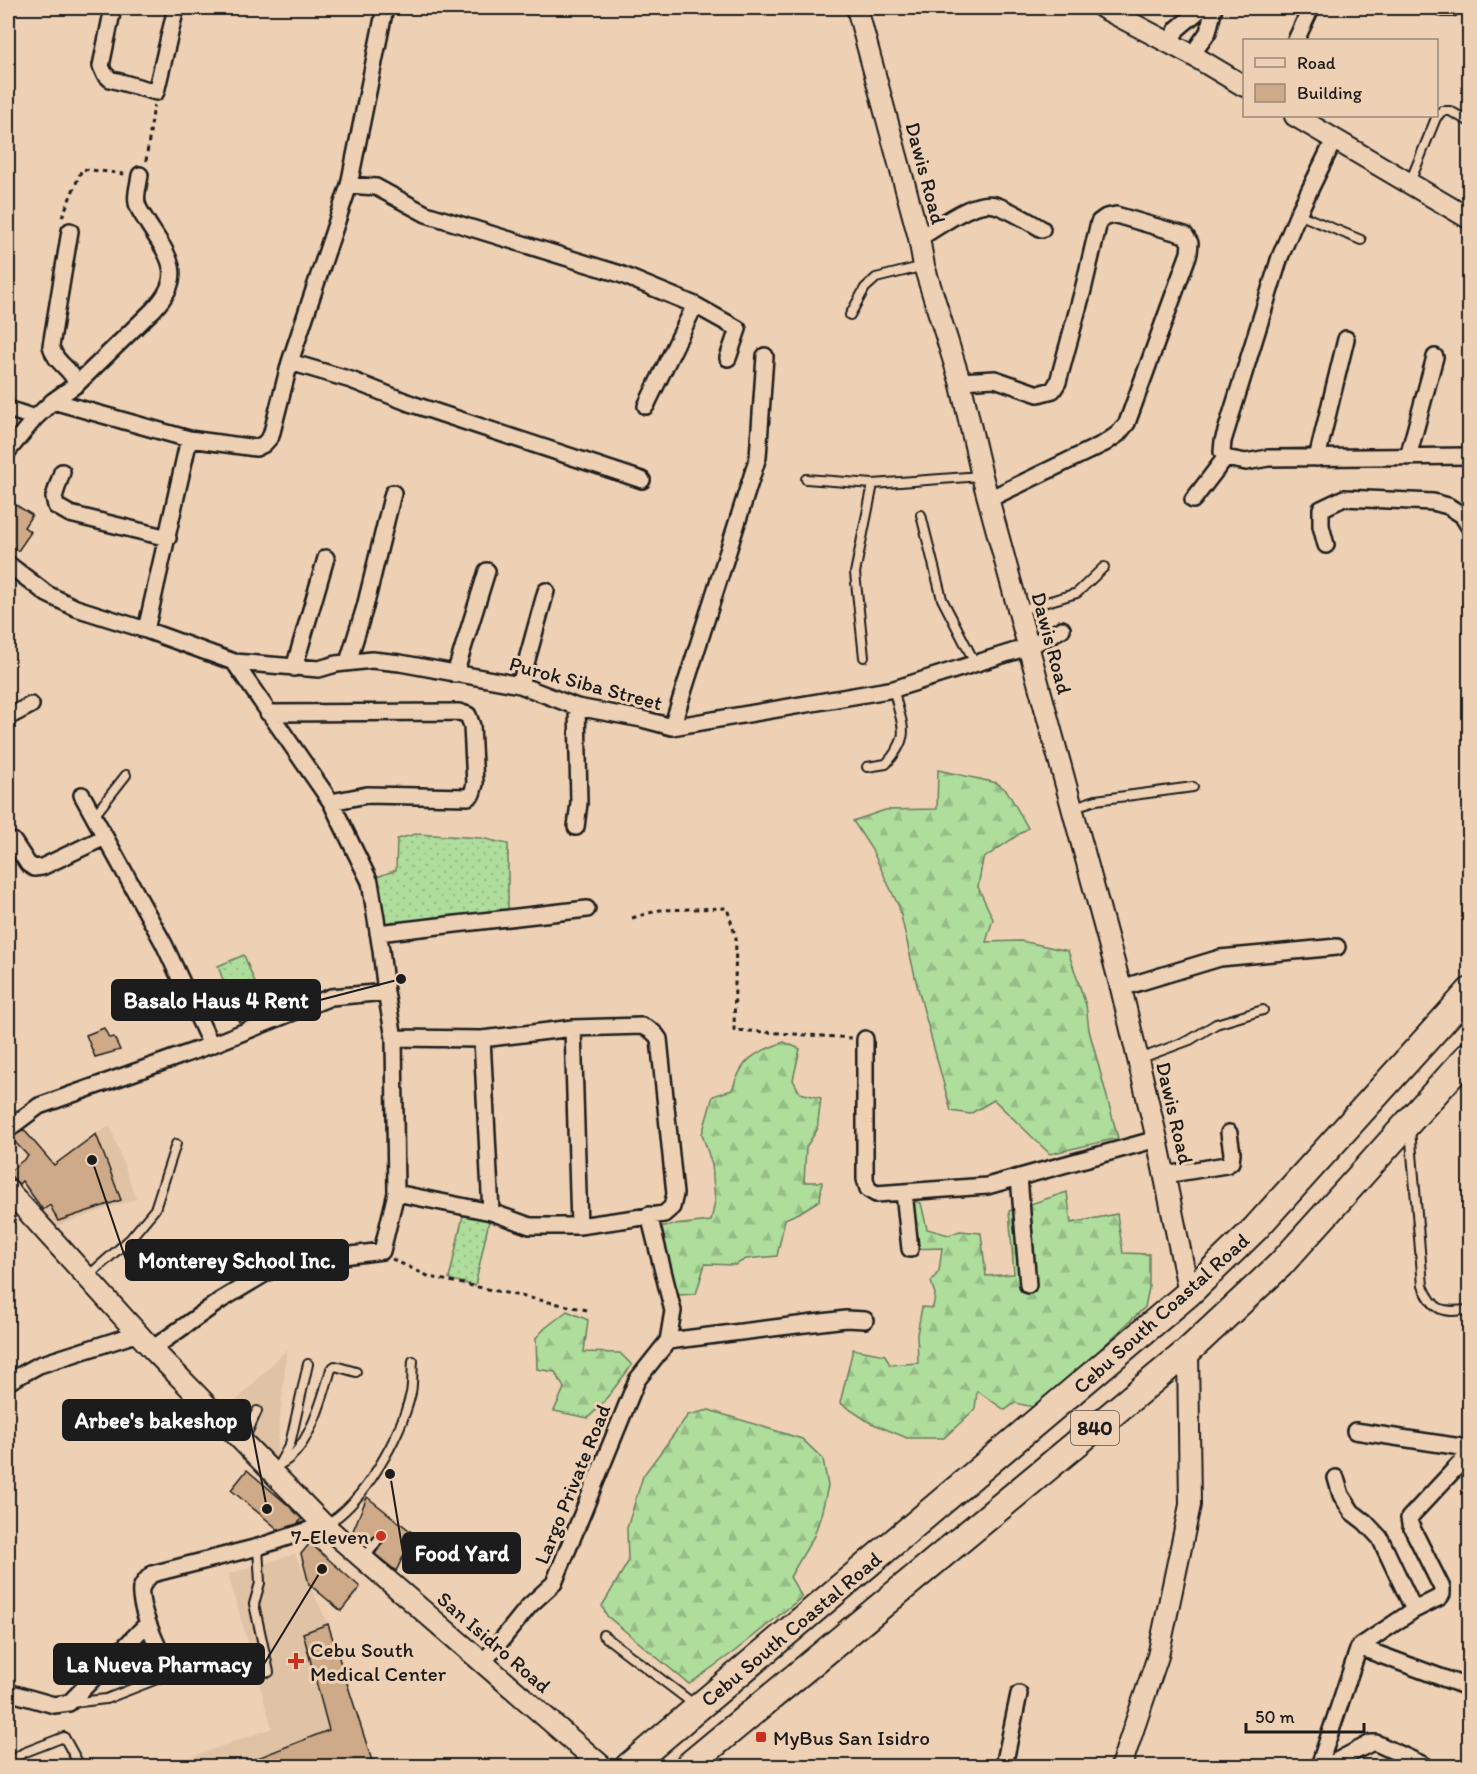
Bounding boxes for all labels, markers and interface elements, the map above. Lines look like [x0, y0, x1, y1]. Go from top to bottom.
legend [1243, 39, 1438, 117]
text: Road [1297, 52, 1336, 74]
text: Building [1297, 82, 1363, 104]
street label: Dawis Road [900, 119, 952, 227]
street label: Dawis Road [1026, 589, 1078, 697]
street label: Purok Siba Street [507, 651, 665, 715]
callout: Basalo Haus 4 Rent [112, 980, 320, 1020]
text: Basalo Haus 4 Rent [124, 987, 309, 1014]
street label: Dawis Road [1151, 1059, 1199, 1167]
street label: Cebu South Coastal Road [1068, 1227, 1254, 1399]
callout: Monterey School Inc. [126, 1240, 348, 1280]
text: Monterey School Inc. [138, 1247, 336, 1274]
callout: Arbee's bakeshop [63, 1400, 250, 1440]
street label: Largo Private Road [528, 1400, 616, 1568]
text: Arbee's bakeshop [74, 1407, 237, 1434]
road number: 840 [1071, 1411, 1119, 1445]
place label: 7-Eleven [291, 1524, 369, 1549]
marker: 7-Eleven [374, 1529, 388, 1543]
callout: Food Yard [403, 1533, 520, 1573]
text: Food Yard [415, 1540, 510, 1567]
street label: Cebu South Coastal Road [696, 1546, 887, 1712]
street label: San Isidro Road [432, 1586, 556, 1698]
place label: Cebu South Medical Center [310, 1637, 447, 1686]
callout: La Nueva Pharmacy [54, 1644, 264, 1684]
text: La Nueva Pharmacy [66, 1651, 252, 1678]
marker: Cebu South Medical Center [287, 1652, 305, 1670]
scale bar [1246, 1696, 1364, 1734]
text: 50 m [1255, 1706, 1295, 1728]
place label: MyBus San Isidro [773, 1725, 930, 1750]
marker: MyBus San Isidro [754, 1730, 768, 1744]

